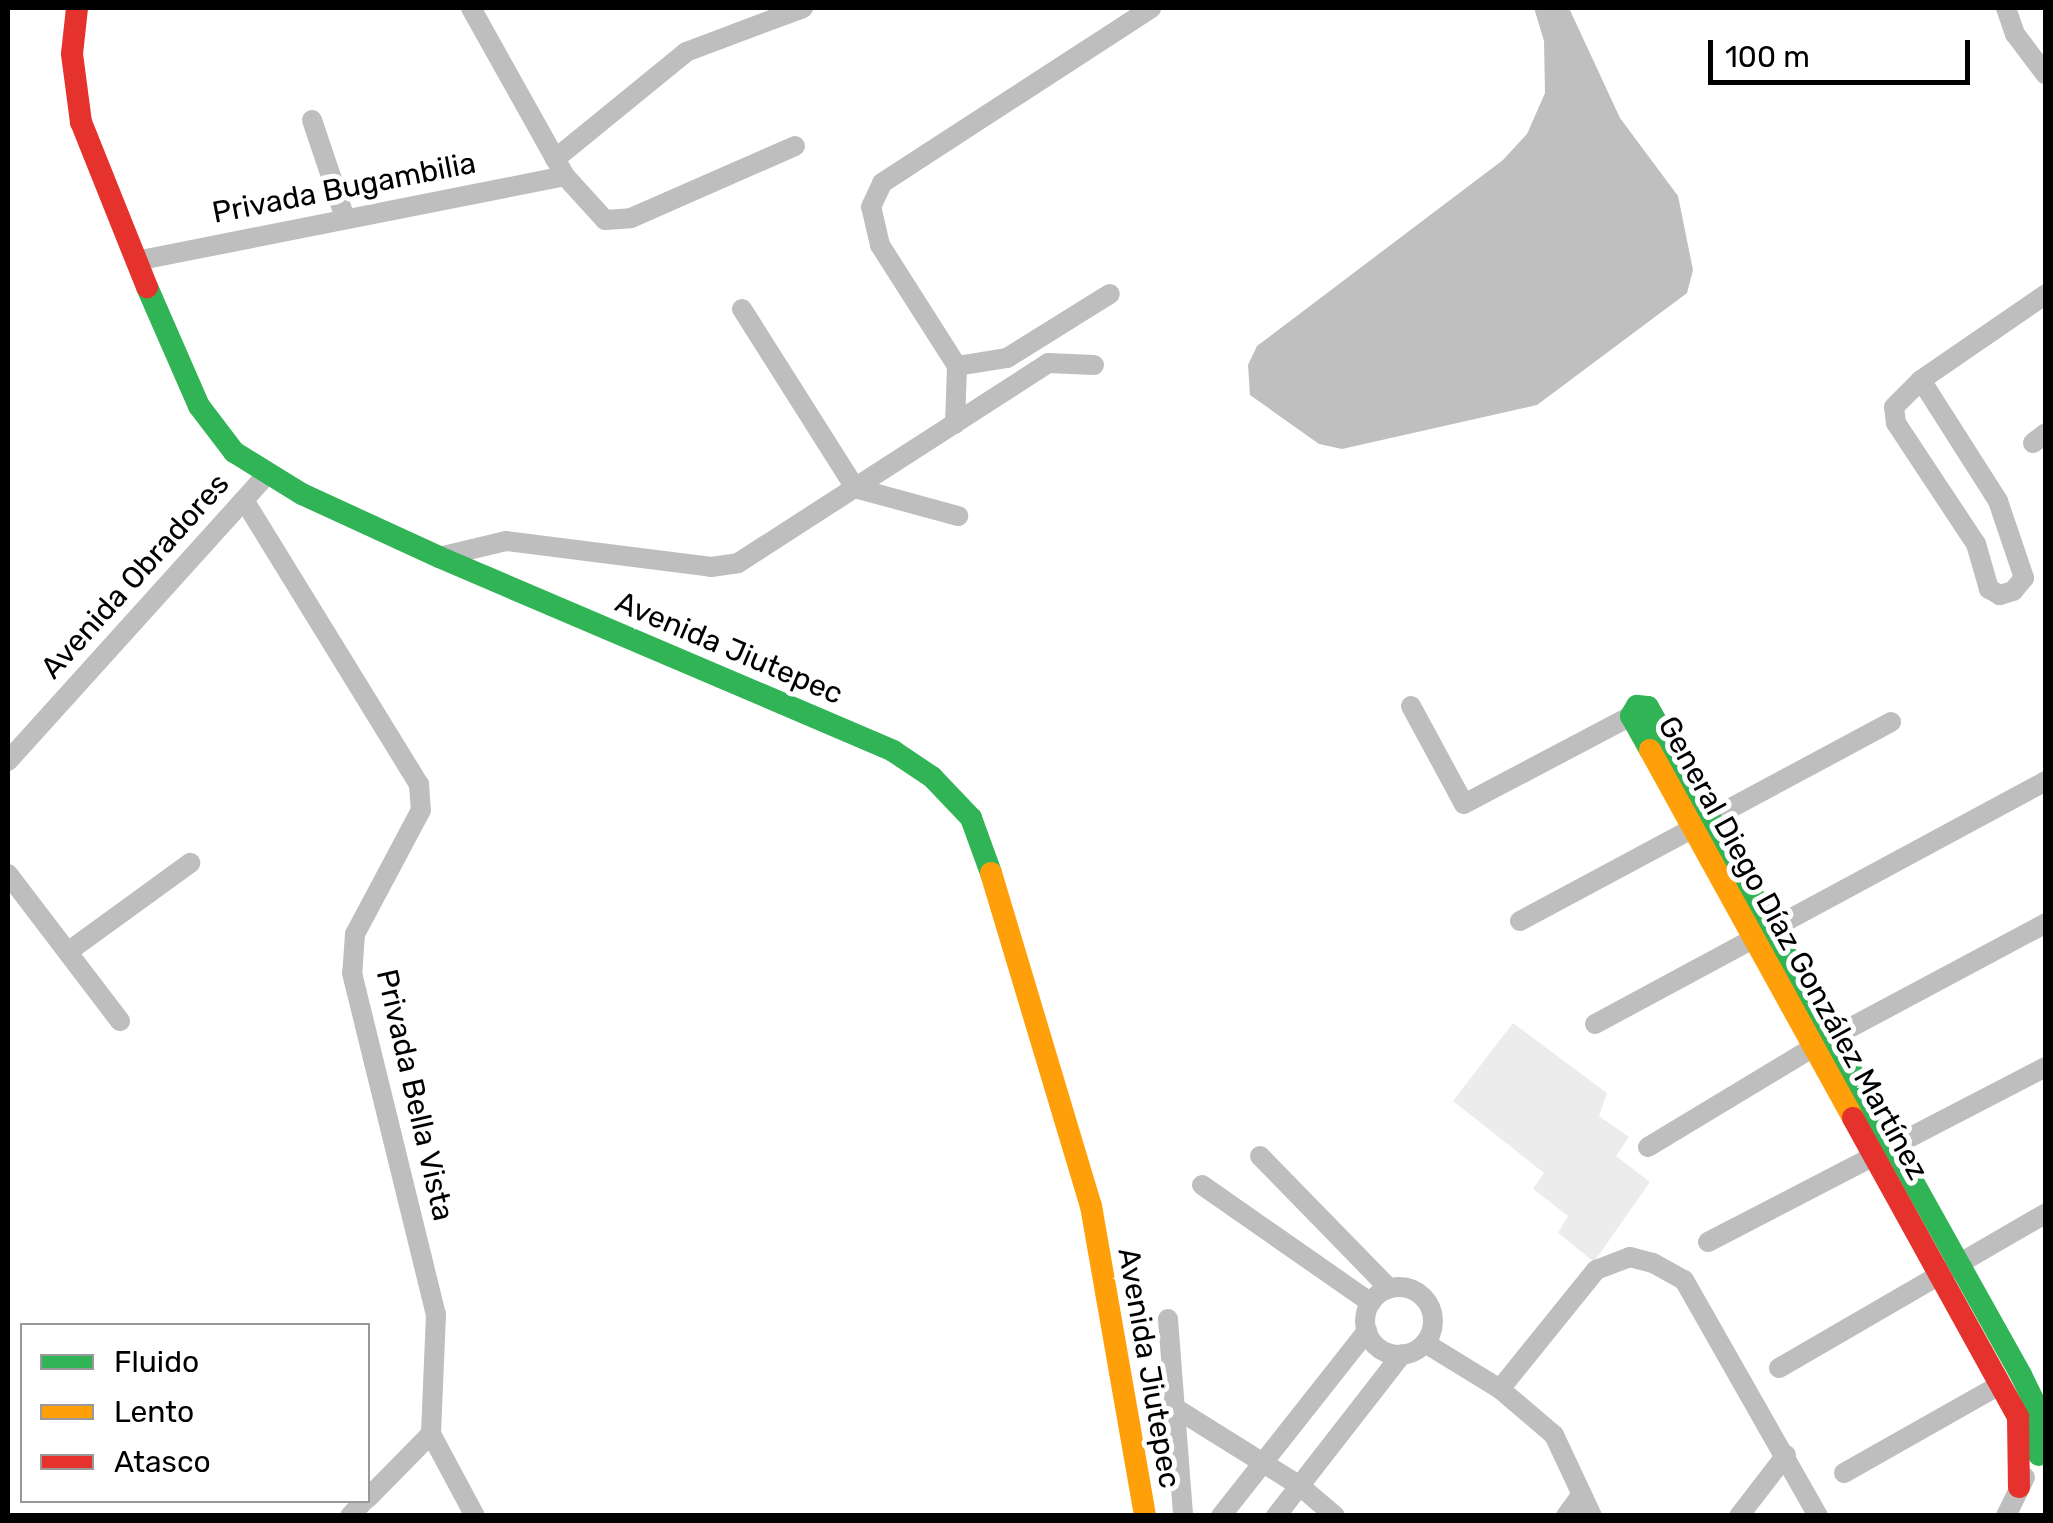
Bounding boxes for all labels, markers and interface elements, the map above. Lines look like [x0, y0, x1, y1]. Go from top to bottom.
scale bar [1713, 20, 1976, 82]
text: 100 m [1725, 39, 1810, 75]
street label: Privada Bugambilia [209, 145, 479, 231]
street label: Avenida Obradores [34, 466, 236, 686]
street label: Avenida Jiutepec [610, 584, 848, 712]
street label: General Diego Díaz González Martínez [1650, 710, 1936, 1186]
street label: Privada Bella Vista [368, 965, 462, 1225]
street label: Avenida Jiutepec [1110, 1245, 1188, 1491]
legend [20, 1323, 370, 1503]
text: Fluido [114, 1344, 199, 1380]
text: Lento [114, 1394, 194, 1430]
text: Atasco [114, 1444, 211, 1480]

